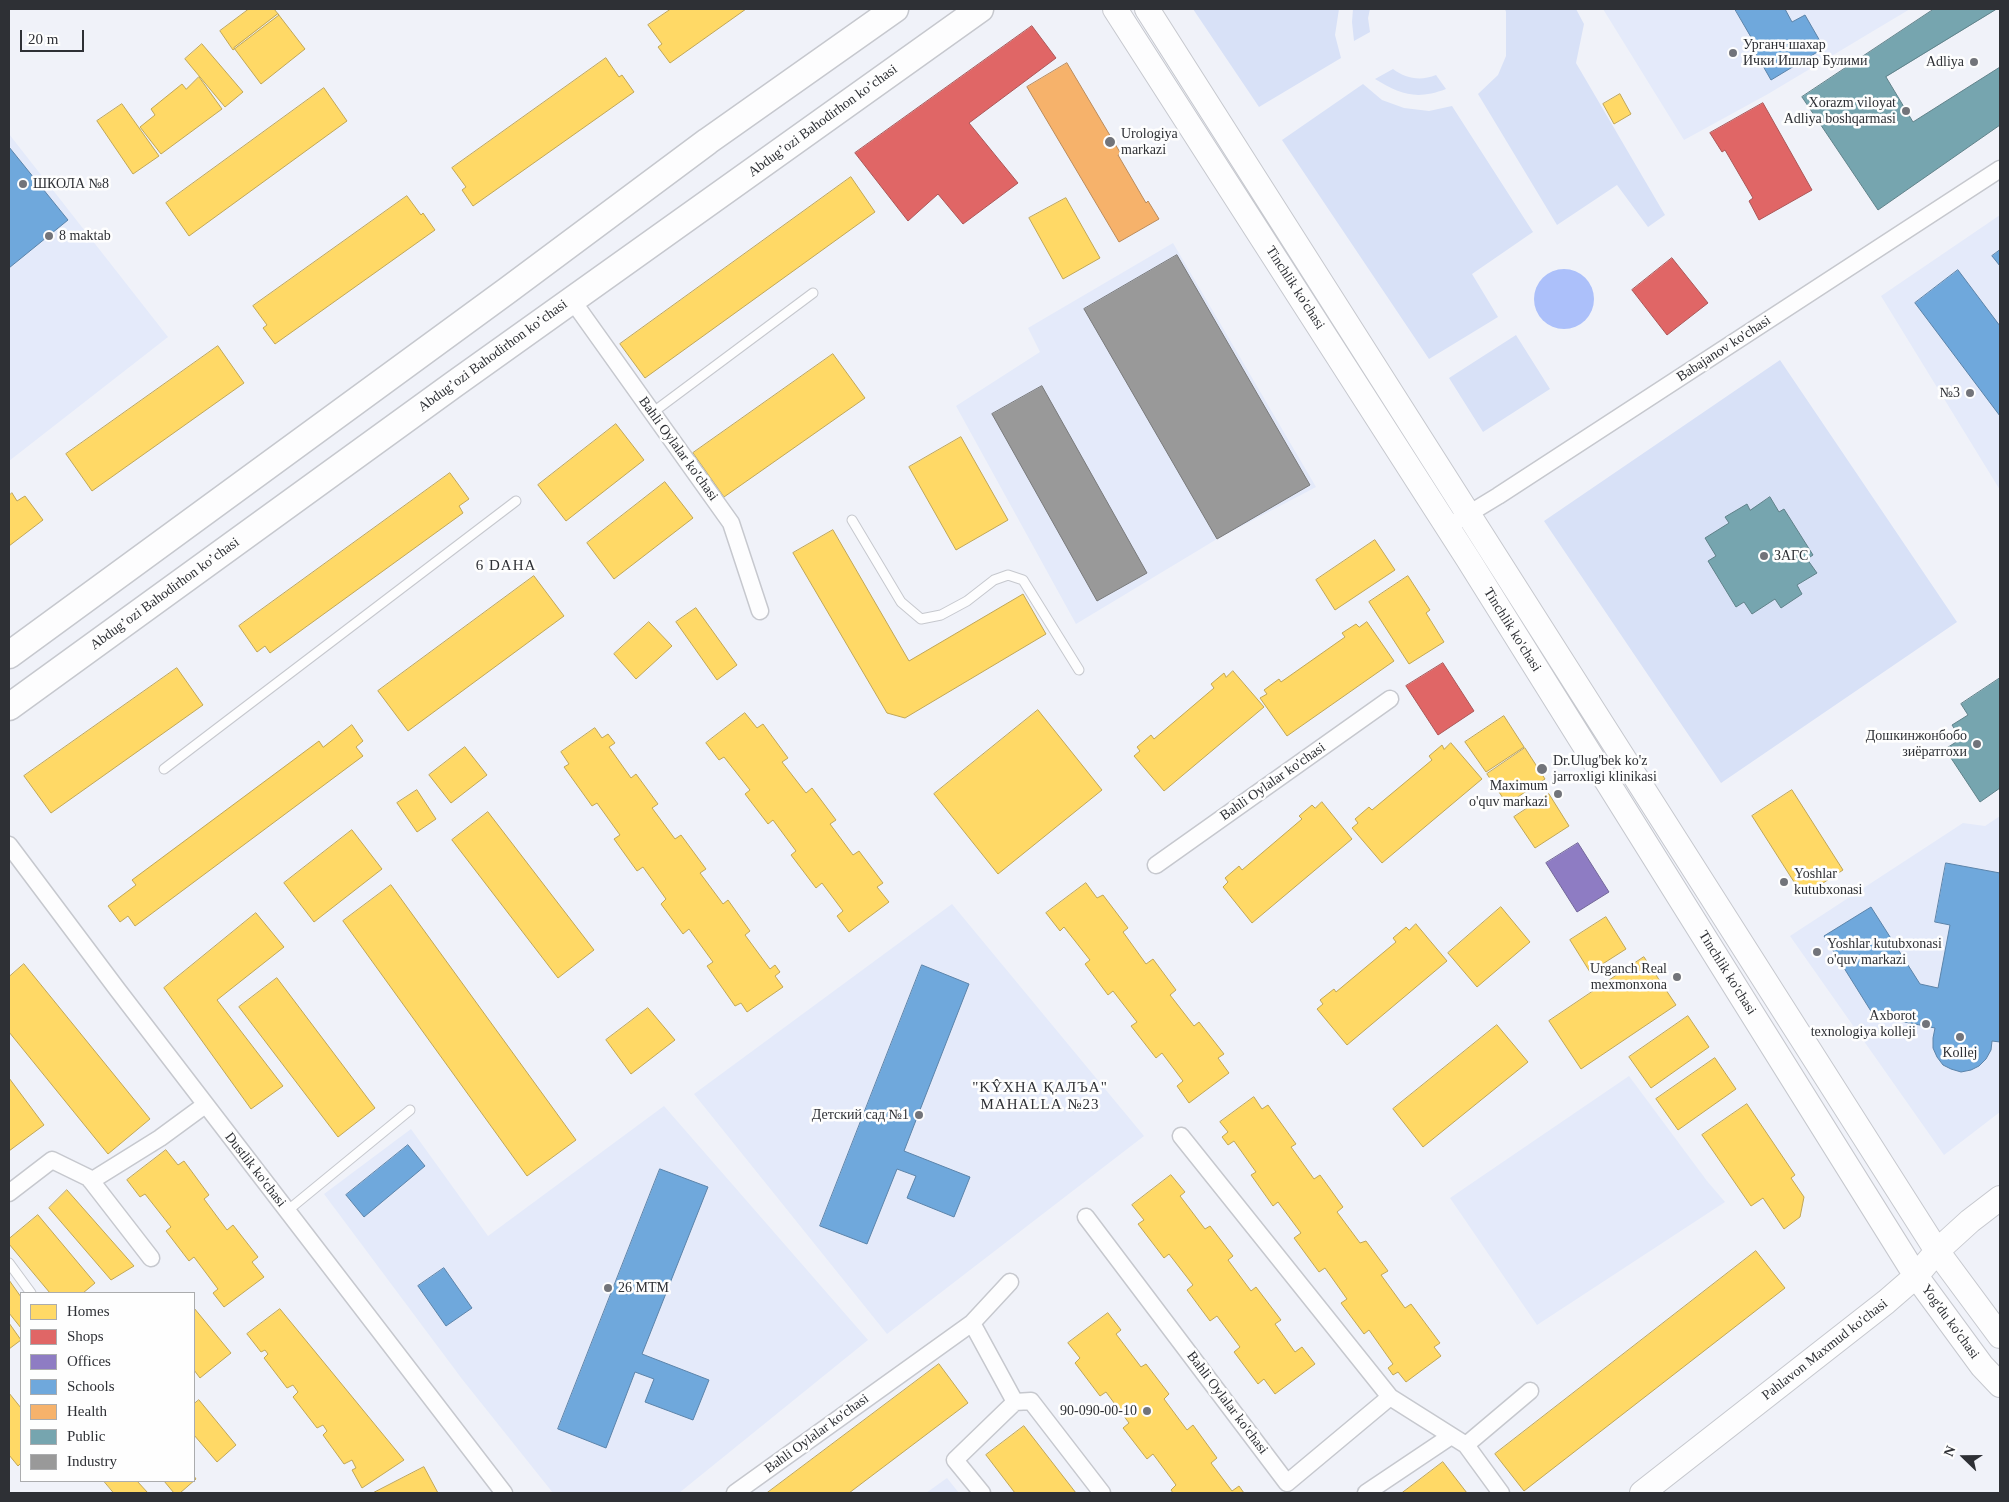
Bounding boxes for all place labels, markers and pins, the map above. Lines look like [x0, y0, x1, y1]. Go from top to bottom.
place label: Урганч шахар Ички Ишлар Булими [1743, 37, 1867, 70]
marker: Урганч шахар Ички Ишлар Булими [1727, 47, 1739, 59]
place label: Adliya [1926, 54, 1964, 70]
marker: Adliya [1968, 56, 1980, 68]
place label: Xorazm viloyat Adliya boshqarmasi [1784, 95, 1896, 128]
marker: Xorazm viloyat Adliya boshqarmasi [1900, 105, 1912, 117]
place label: Urologiya markazi [1121, 126, 1178, 158]
marker: Urologiya markazi [1103, 135, 1117, 149]
place label: ШКОЛА №8 [33, 176, 109, 192]
marker: ШКОЛА №8 [17, 178, 29, 190]
place label: 8 maktab [59, 228, 111, 244]
marker: 8 maktab [43, 230, 55, 242]
place label: №3 [1940, 385, 1960, 401]
marker: №3 [1964, 387, 1976, 399]
place label: ЗАГС [1774, 548, 1808, 564]
marker: ЗАГС [1758, 550, 1770, 562]
place label: Дошкинжонбобо зиёратгохи [1866, 728, 1967, 760]
marker: Дошкинжонбобо зиёратгохи [1971, 738, 1983, 750]
place label: Dr.Ulug'bek ko'z jarroxligi klinikasi [1553, 753, 1657, 786]
marker: Dr.Ulug'bek ko'z jarroxligi klinikasi [1535, 762, 1549, 776]
place label: Maximum o'quv markazi [1469, 778, 1548, 810]
marker: Maximum o'quv markazi [1552, 788, 1564, 800]
place label: Yoshlar kutubxonasi [1794, 866, 1862, 899]
marker: Yoshlar kutubxonasi [1778, 876, 1790, 888]
place label: Yoshlar kutubxonasi o'quv markazi [1827, 936, 1942, 969]
marker: Yoshlar kutubxonasi o'quv markazi [1811, 946, 1823, 958]
place label: Urganch Real mexmonxona [1590, 961, 1667, 994]
marker: Urganch Real mexmonxona [1671, 971, 1683, 983]
place label: Axborot texnologiya kolleji [1811, 1008, 1916, 1040]
marker: Axborot texnologiya kolleji [1920, 1018, 1932, 1030]
marker: Kollej [1954, 1031, 1966, 1043]
place label: Kollej [1943, 1045, 1977, 1061]
place label: Детский сад №1 [812, 1107, 909, 1123]
marker: Детский сад №1 [913, 1109, 925, 1121]
place label: 26 MTM [618, 1280, 669, 1296]
marker: 26 MTM [602, 1282, 614, 1294]
place label: 90-090-00-10 [1060, 1403, 1137, 1419]
marker: 90-090-00-10 [1141, 1405, 1153, 1417]

